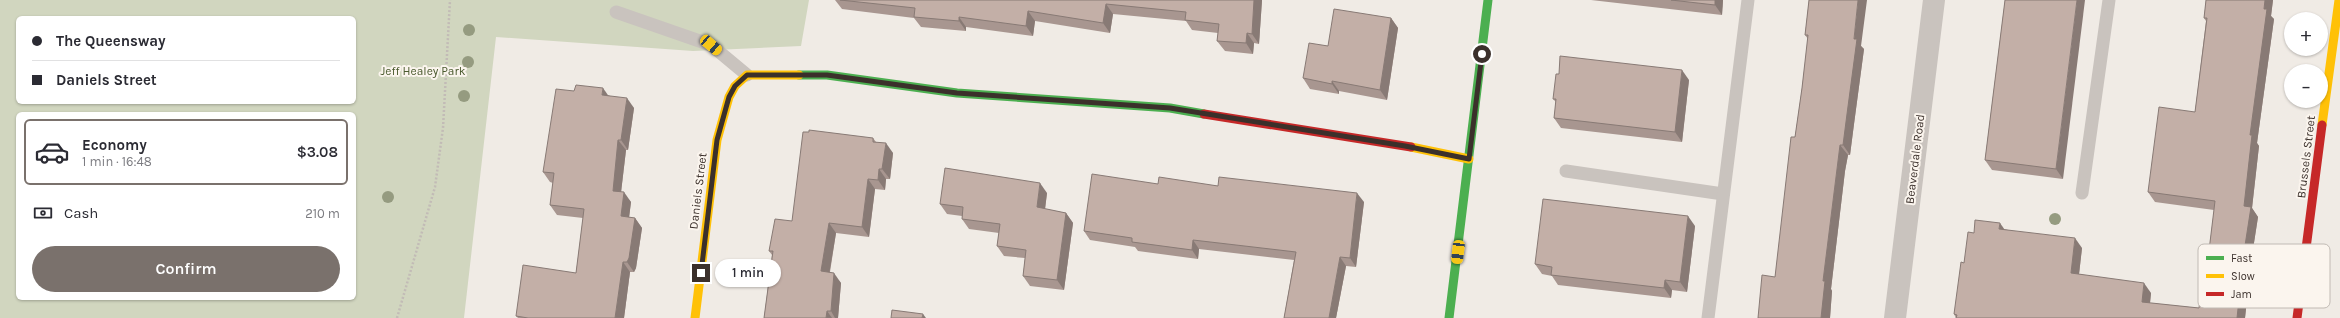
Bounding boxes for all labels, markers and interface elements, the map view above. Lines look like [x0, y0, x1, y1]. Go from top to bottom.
map controls [2284, 12, 2328, 108]
button: + [2284, 12, 2328, 56]
text: The Queensway [56, 32, 166, 50]
car [698, 33, 724, 57]
route start [1473, 45, 1491, 63]
park label: Jeff Healey Park [380, 64, 466, 78]
button: − [2284, 64, 2328, 108]
text: Daniels Street [56, 71, 157, 89]
street label: Beaverdale Road [1903, 113, 1927, 205]
street label: Brussels Street [2294, 114, 2318, 199]
icon: car [34, 134, 70, 170]
text: Economy [82, 136, 147, 154]
text: $3.08 [297, 143, 338, 161]
street label: Daniels Street [686, 151, 710, 230]
text: 1 min · 16:48 [82, 154, 152, 169]
icon: cash [32, 202, 54, 224]
text: Cash [64, 204, 98, 222]
text: 210 m [305, 206, 340, 221]
car [1451, 239, 1465, 265]
legend [2198, 244, 2330, 308]
button: Confirm [32, 246, 340, 292]
text: Fast [2231, 252, 2252, 265]
callout: 1 min [715, 259, 781, 287]
route end [692, 264, 710, 282]
text: 1 min [732, 265, 764, 280]
text: Slow [2231, 270, 2255, 283]
text: Jam [2231, 288, 2252, 301]

